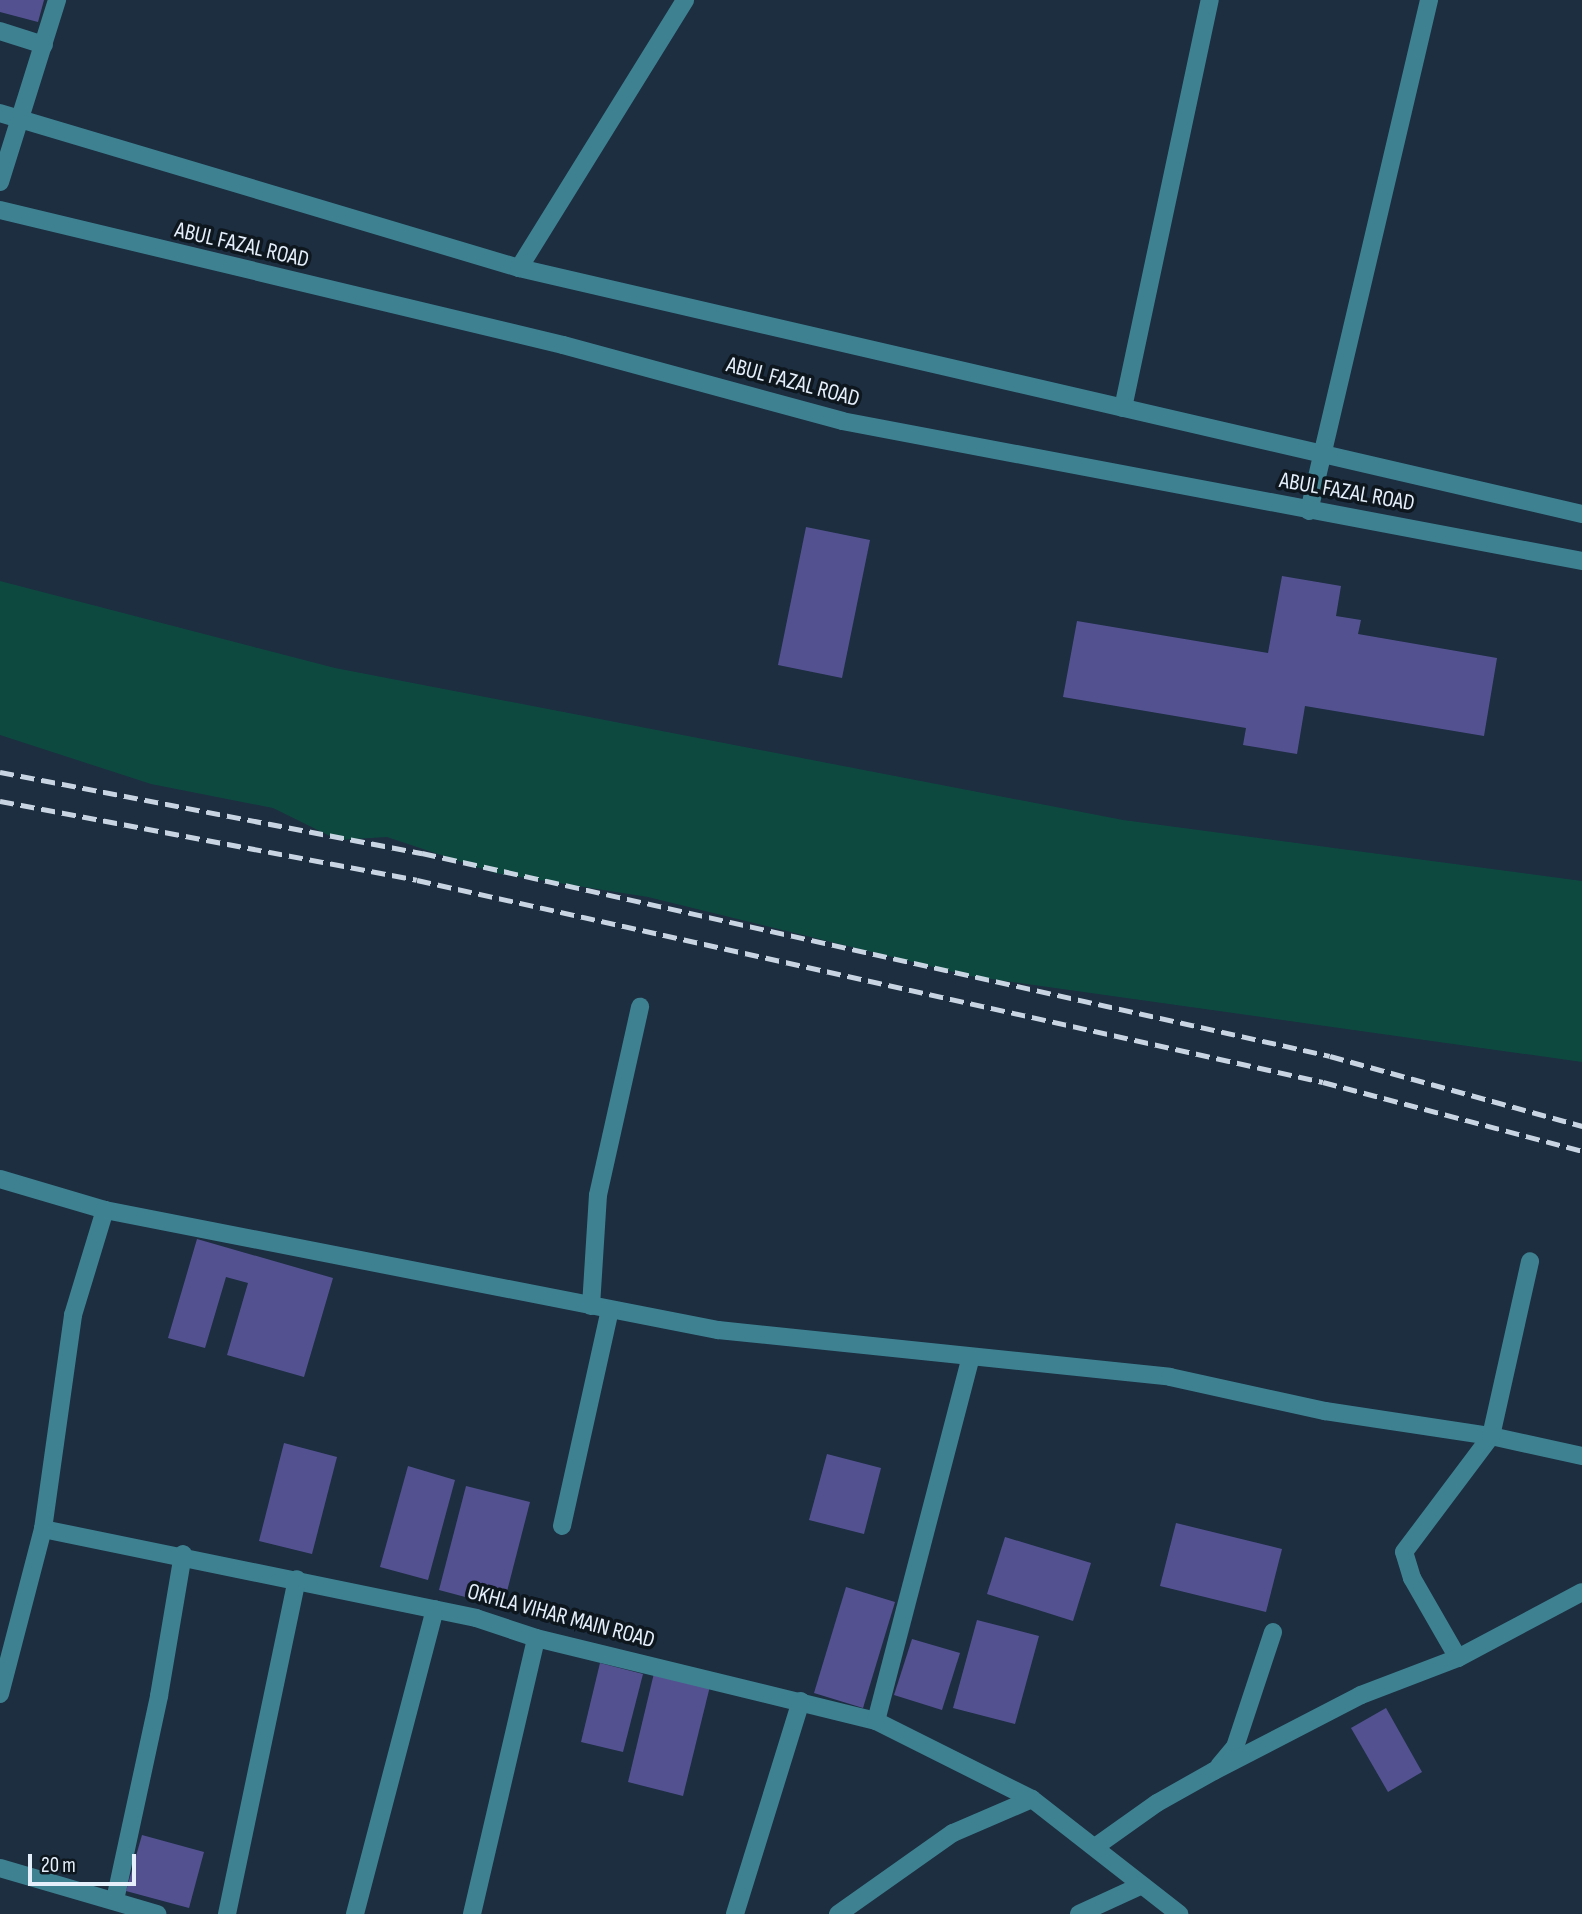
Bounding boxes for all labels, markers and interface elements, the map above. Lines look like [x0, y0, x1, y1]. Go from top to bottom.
street label: ABUL FAZAL ROAD [172, 216, 312, 274]
street label: ABUL FAZAL ROAD [723, 351, 863, 413]
street label: ABUL FAZAL ROAD [1277, 467, 1417, 517]
street label: OKHLA VIHAR MAIN ROAD [464, 1578, 658, 1654]
scale bar [32, 1840, 140, 1884]
text: 20 m [41, 1853, 76, 1878]

